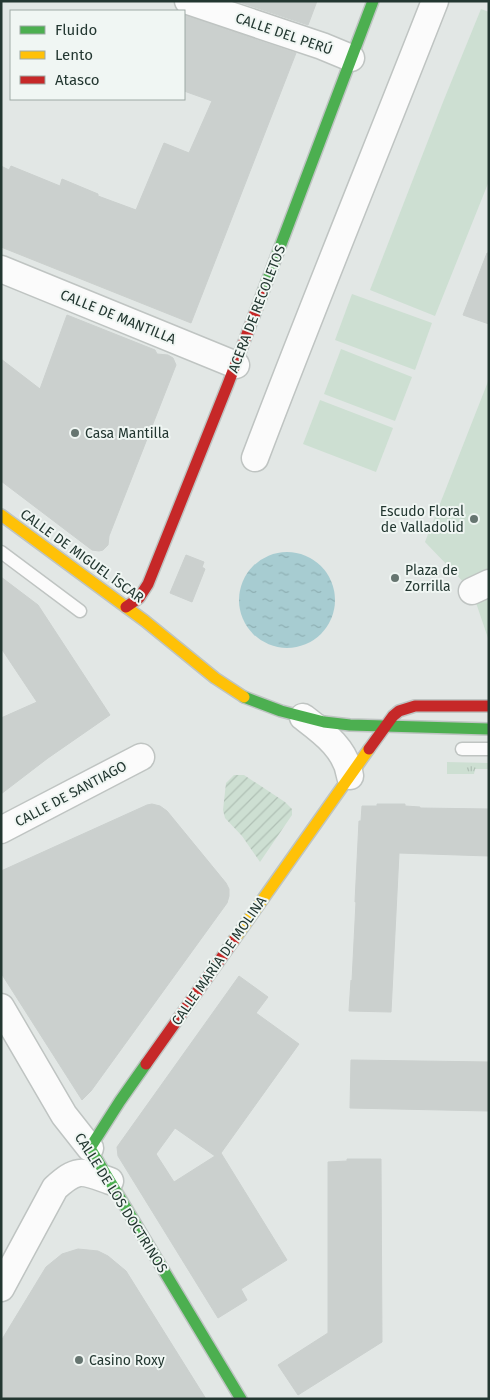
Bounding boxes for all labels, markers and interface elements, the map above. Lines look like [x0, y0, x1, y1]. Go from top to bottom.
street label: CALLE DEL PERÚ [233, 9, 335, 59]
legend [10, 10, 185, 100]
text: Fluido [55, 21, 97, 39]
text: Lento [55, 46, 93, 64]
text: Atasco [55, 71, 100, 89]
street label: ACERA DE RECOLETOS [225, 243, 289, 375]
street label: CALLE DE MANTILLA [58, 286, 178, 348]
place label: Casa Mantilla [85, 425, 169, 442]
marker: Casa Mantilla [69, 427, 81, 439]
place label: Escudo Floral de Valladolid [380, 503, 464, 536]
street label: CALLE DE MIGUEL ÍSCAR [17, 505, 148, 607]
marker: Escudo Floral de Valladolid [468, 513, 480, 525]
place label: Plaza de Zorrilla [405, 562, 458, 595]
marker: Plaza de Zorrilla [389, 572, 401, 584]
street label: CALLE DE SANTIAGO [12, 757, 130, 831]
street label: CALLE MARÍA DE MOLINA [167, 893, 270, 1029]
street label: CALLE DE LOS DOCTRINOS [71, 1130, 171, 1276]
place label: Casino Roxy [89, 1352, 165, 1369]
marker: Casino Roxy [73, 1354, 85, 1366]

